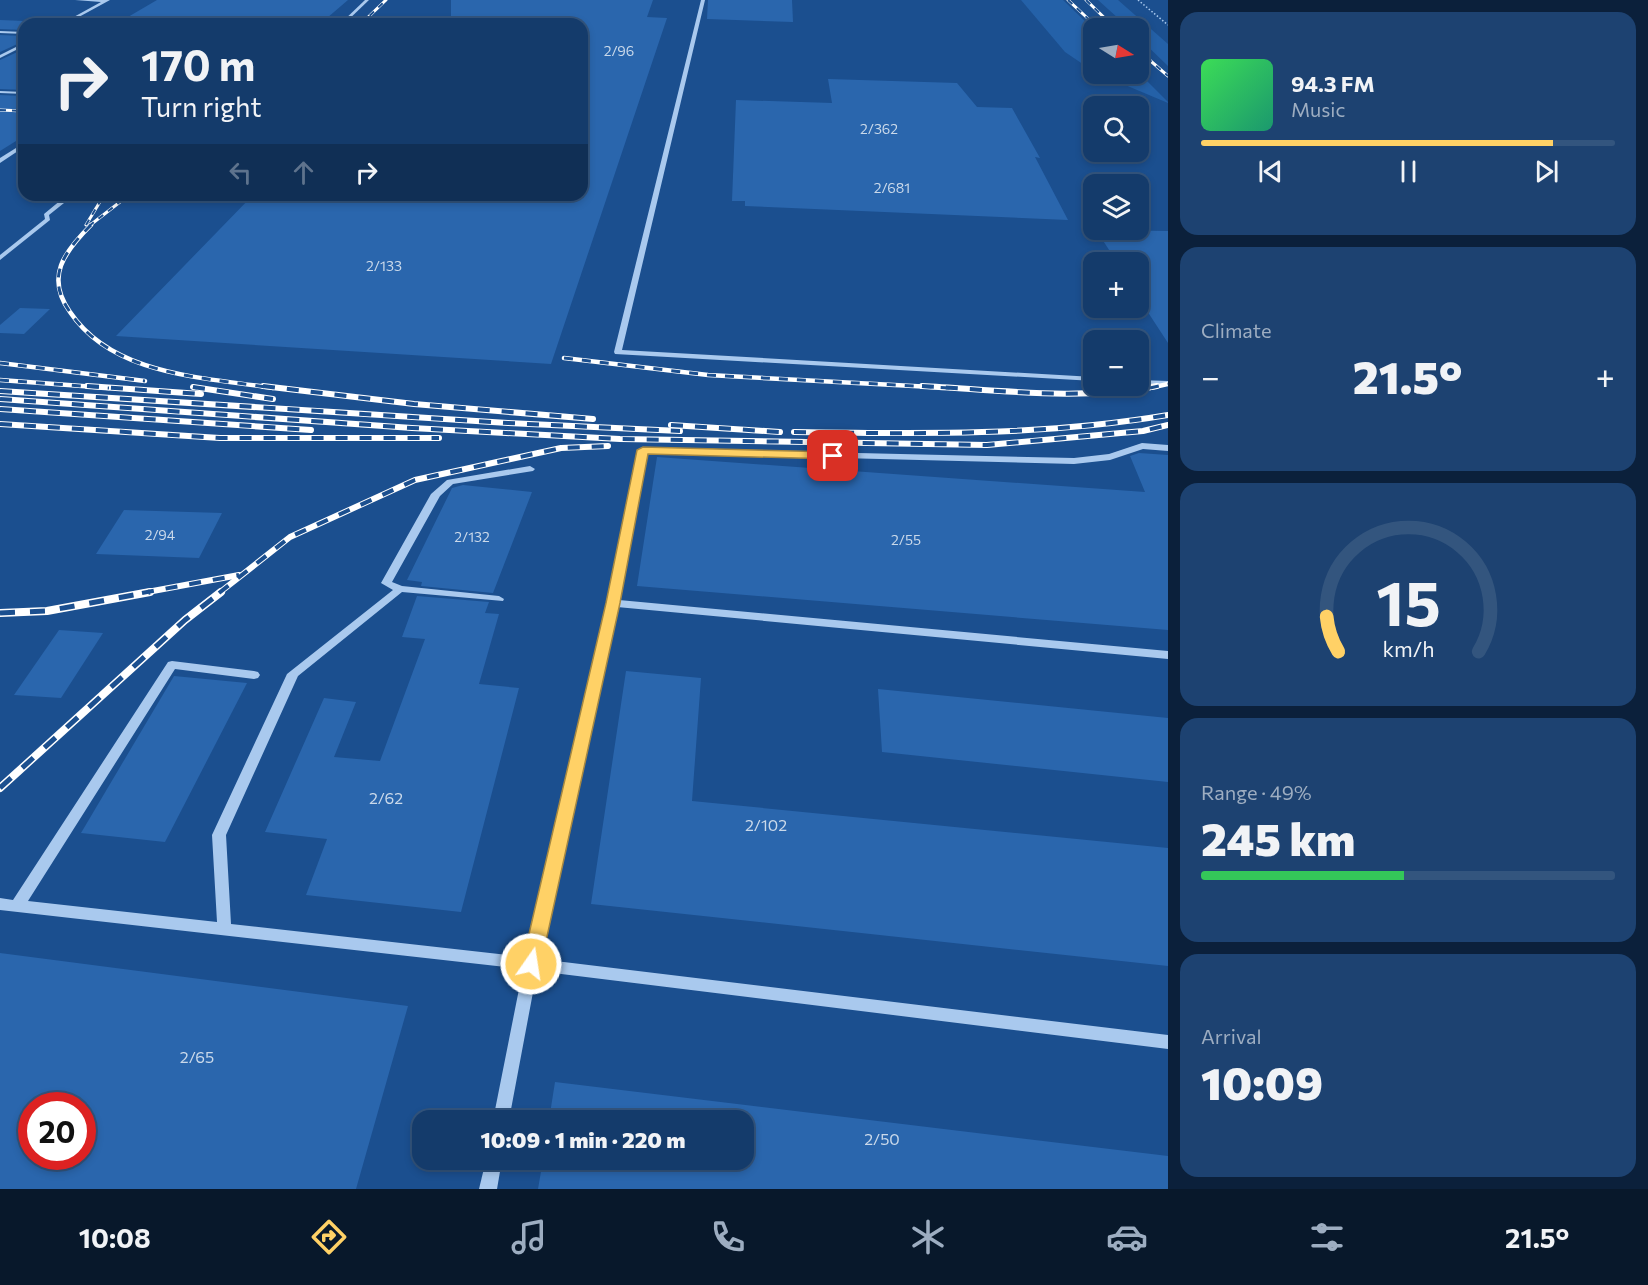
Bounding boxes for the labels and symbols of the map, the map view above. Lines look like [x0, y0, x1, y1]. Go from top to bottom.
north arrow [1083, 18, 1149, 84]
house number: 2/96 [604, 42, 634, 59]
house number: 2/362 [860, 120, 898, 137]
house number: 2/681 [874, 179, 910, 196]
house number: 2/133 [366, 257, 402, 274]
pin [807, 430, 858, 481]
house number: 2/94 [145, 526, 176, 543]
house number: 2/132 [454, 528, 490, 545]
house number: 2/55 [891, 531, 921, 548]
house number: 2/62 [369, 788, 403, 807]
house number: 2/102 [745, 815, 787, 834]
position arrow [499, 932, 563, 996]
house number: 2/65 [180, 1047, 214, 1066]
speed limit sign: 20 [18, 1092, 96, 1170]
house number: 2/50 [864, 1129, 900, 1148]

